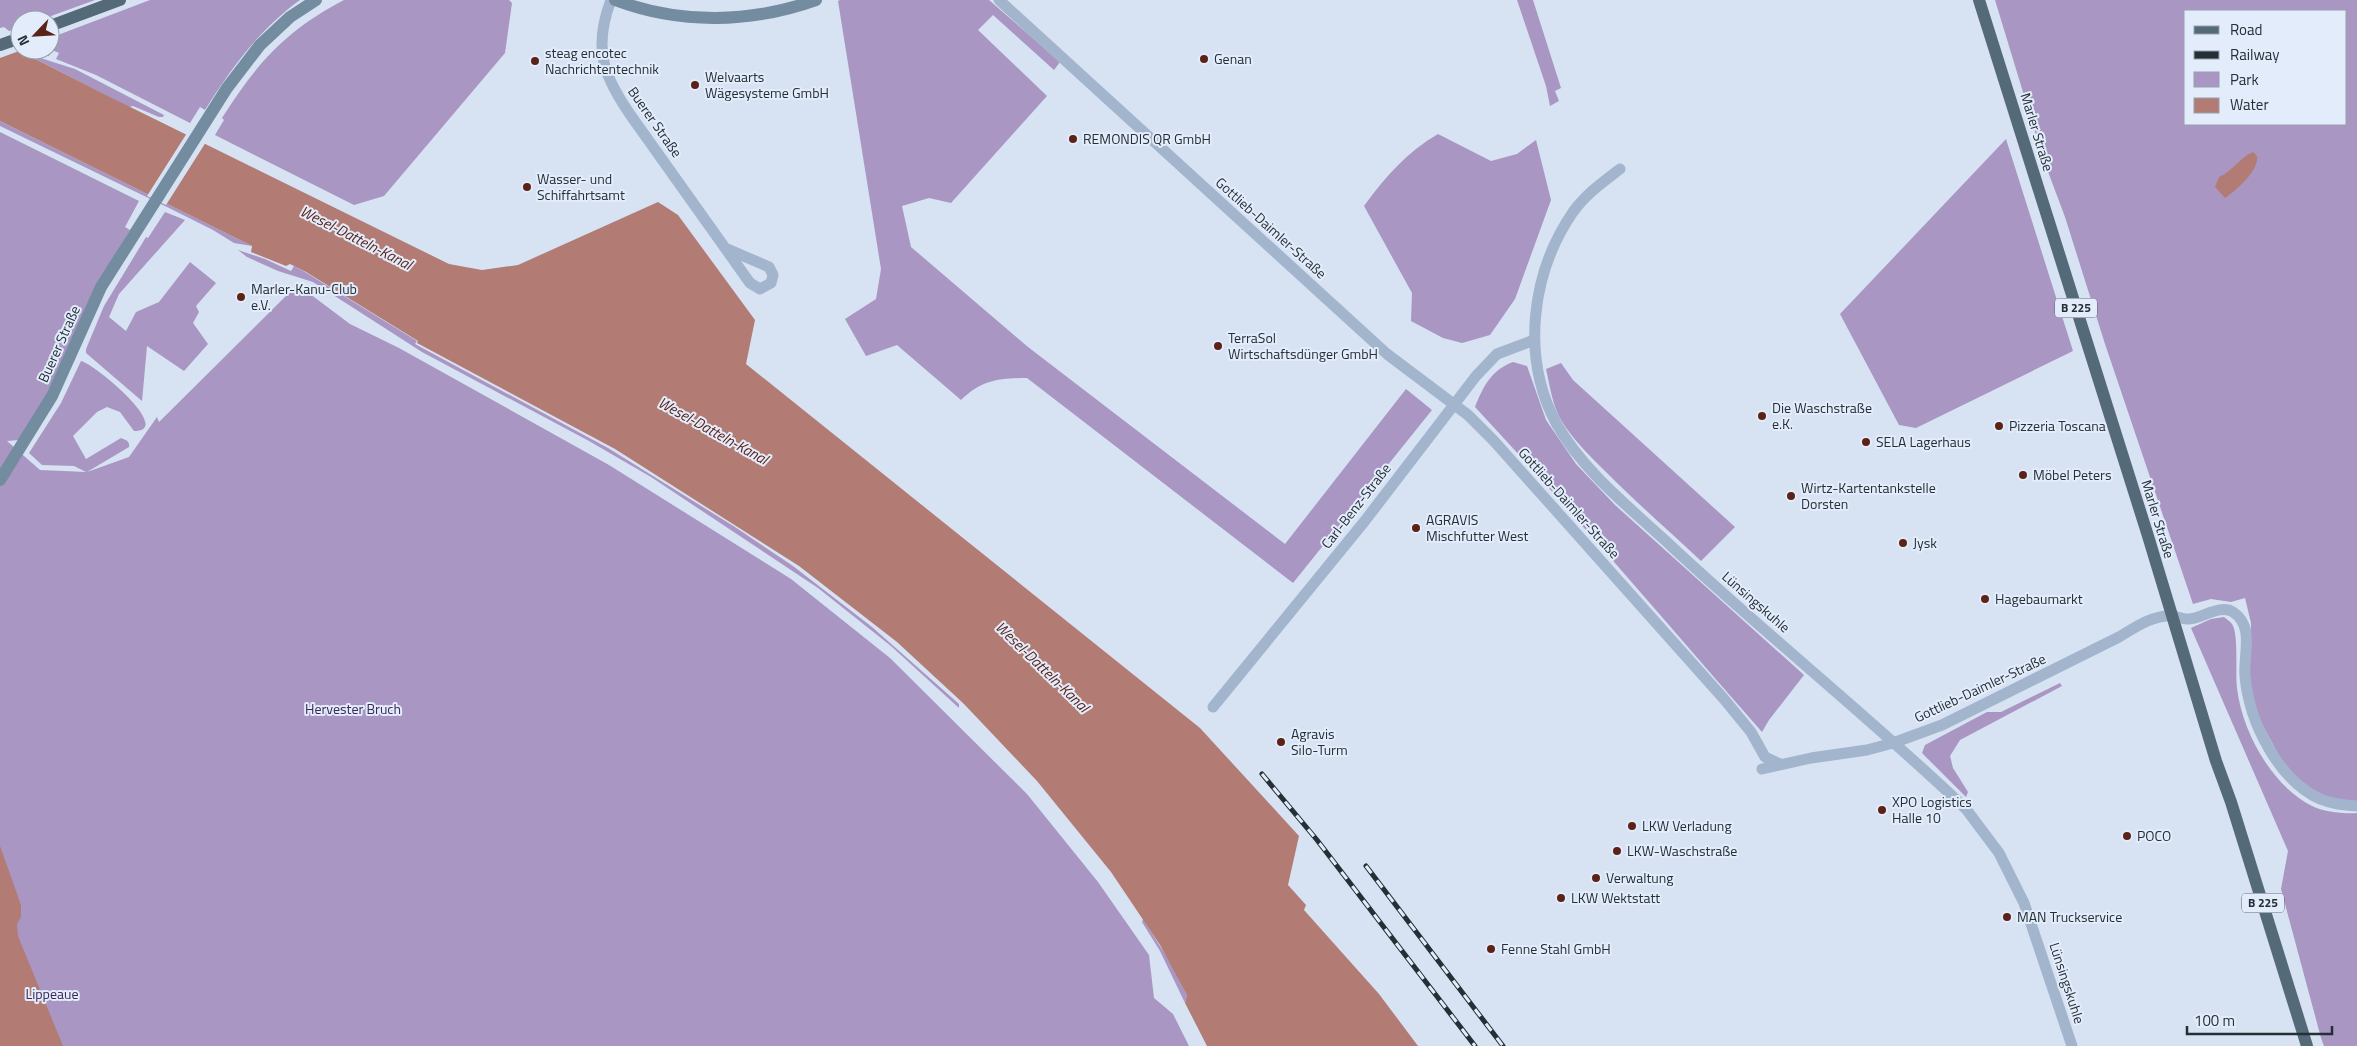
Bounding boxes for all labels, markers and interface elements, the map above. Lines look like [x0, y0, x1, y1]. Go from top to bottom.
north arrow [10, 10, 60, 60]
legend [2184, 10, 2347, 125]
text: Road [2230, 18, 2262, 41]
text: N [11, 32, 34, 50]
place label: steag encotec Nachrichtentechnik [545, 42, 659, 79]
text: Railway [2230, 43, 2280, 66]
place label: Genan [1214, 48, 1252, 69]
marker: Genan [1198, 53, 1210, 65]
marker: steag encotec Nachrichtentechnik [529, 55, 541, 67]
place label: Welvaarts Wägesysteme GmbH [705, 66, 829, 103]
text: Park [2230, 68, 2259, 91]
marker: Welvaarts Wägesysteme GmbH [689, 79, 701, 91]
street label: Buerer Straße [623, 82, 688, 161]
street label: Marler Straße [2016, 90, 2059, 174]
text: Water [2230, 93, 2269, 116]
place label: REMONDIS QR GmbH [1083, 128, 1211, 149]
marker: REMONDIS QR GmbH [1067, 133, 1079, 145]
place label: Wasser- und Schiffahrtsamt [537, 168, 625, 205]
street label: Gottlieb-Daimler-Straße [1211, 172, 1332, 283]
marker: Wasser- und Schiffahrtsamt [521, 181, 533, 193]
water label: Wesel-Datteln-Kanal [296, 199, 418, 276]
place label: Marler-Kanu-Club e.V. [251, 278, 357, 315]
marker: Marler-Kanu-Club e.V. [235, 291, 247, 303]
road number: B 225 [2055, 298, 2097, 318]
street label: Buerer Straße [32, 302, 85, 386]
place label: TerraSol Wirtschaftsdünger GmbH [1228, 327, 1378, 364]
marker: TerraSol Wirtschaftsdünger GmbH [1212, 340, 1224, 352]
water label: Wesel-Datteln-Kanal [654, 391, 774, 471]
place label: Die Waschstraße e.K. [1772, 397, 1872, 434]
marker: Die Waschstraße e.K. [1756, 410, 1768, 422]
place label: Pizzeria Toscana [2009, 415, 2106, 436]
marker: Pizzeria Toscana [1993, 420, 2005, 432]
place label: SELA Lagerhaus [1876, 431, 1971, 452]
marker: SELA Lagerhaus [1860, 436, 1872, 448]
street label: Gottlieb-Daimler-Straße [1514, 442, 1625, 563]
street label: Carl-Benz-Straße [1316, 459, 1396, 553]
place label: Möbel Peters [2033, 464, 2111, 485]
marker: Möbel Peters [2017, 469, 2029, 481]
place label: Wirtz-Kartentankstelle Dorsten [1801, 477, 1936, 514]
street label: Marler Straße [2137, 477, 2180, 561]
marker: Wirtz-Kartentankstelle Dorsten [1785, 490, 1797, 502]
place label: AGRAVIS Mischfutter West [1426, 509, 1529, 546]
marker: AGRAVIS Mischfutter West [1410, 522, 1422, 534]
place label: Jysk [1913, 532, 1937, 553]
marker: Jysk [1897, 537, 1909, 549]
street label: Lünsingskuhle [1718, 566, 1795, 637]
place label: Hagebaumarkt [1995, 588, 2083, 609]
marker: Hagebaumarkt [1979, 593, 1991, 605]
water label: Wesel-Datteln-Kanal [990, 616, 1096, 719]
street label: Gottlieb-Daimler-Straße [1911, 648, 2049, 727]
park label: Hervester Bruch [305, 698, 401, 719]
place label: Agravis Silo-Turm [1291, 723, 1348, 760]
marker: Agravis Silo-Turm [1275, 736, 1287, 748]
place label: XPO Logistics Halle 10 [1892, 791, 1972, 828]
marker: XPO Logistics Halle 10 [1876, 804, 1888, 816]
place label: LKW Verladung [1642, 815, 1732, 836]
marker: LKW Verladung [1626, 820, 1638, 832]
place label: POCO [2137, 825, 2171, 846]
marker: POCO [2121, 830, 2133, 842]
place label: LKW-Waschstraße [1627, 840, 1737, 861]
marker: LKW-Waschstraße [1611, 845, 1623, 857]
place label: Verwaltung [1606, 867, 1674, 888]
marker: Verwaltung [1590, 872, 1602, 884]
place label: LKW Wektstatt [1571, 887, 1660, 908]
marker: LKW Wektstatt [1555, 892, 1567, 904]
road number: B 225 [2242, 894, 2284, 912]
place label: MAN Truckservice [2017, 906, 2122, 927]
marker: MAN Truckservice [2001, 911, 2013, 923]
place label: Fenne Stahl GmbH [1501, 938, 1611, 959]
street label: Lünsingskuhle [2044, 939, 2090, 1026]
marker: Fenne Stahl GmbH [1485, 943, 1497, 955]
park label: Lippeaue [25, 983, 79, 1004]
scale bar [2187, 1004, 2332, 1036]
text: 100 m [2194, 1009, 2235, 1032]

